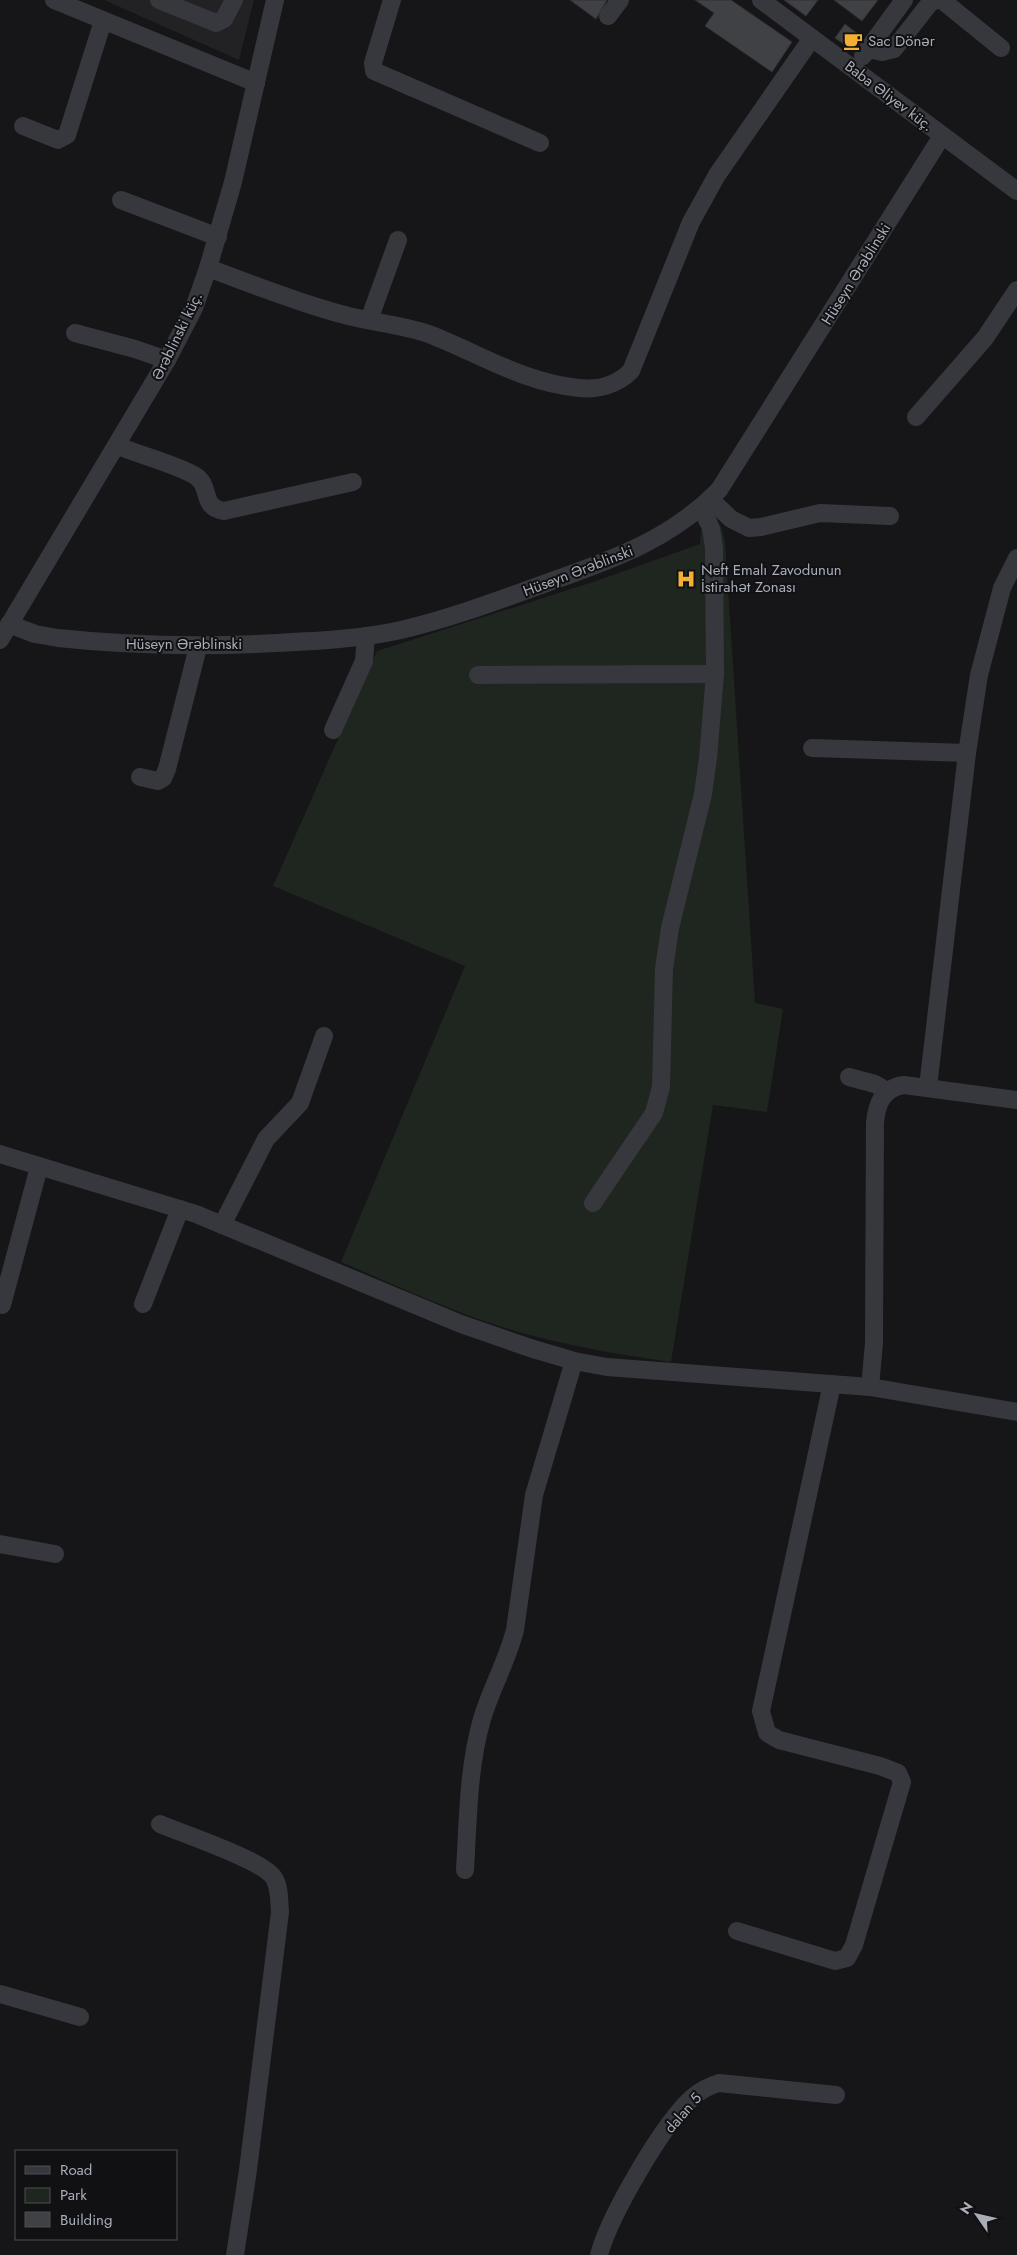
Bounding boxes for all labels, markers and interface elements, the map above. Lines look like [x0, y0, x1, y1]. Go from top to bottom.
cafe icon: Sac Dönər [842, 30, 864, 52]
place label: Sac Dönər [868, 30, 936, 52]
street label: Baba Əliyev küç. [840, 55, 938, 137]
street label: Hüseyn Ərəblinski [816, 219, 896, 329]
street label: Ərəblinski küç. [146, 288, 208, 384]
street label: Hüseyn Ərəblinski [520, 540, 636, 602]
place label: Neft Emalı Zavodunun İstirahət Zonası [701, 559, 842, 598]
hospital icon: Neft Emalı Zavodunun İstirahət Zonası [675, 568, 697, 590]
street label: Hüseyn Ərəblinski [126, 633, 242, 655]
street label: dalan 5 [659, 2088, 707, 2138]
legend [15, 2150, 178, 2240]
text: Road [60, 2159, 92, 2181]
text: Park [60, 2184, 87, 2206]
north arrow [952, 2190, 1002, 2240]
text: N [955, 2198, 978, 2218]
text: Building [60, 2209, 112, 2231]

